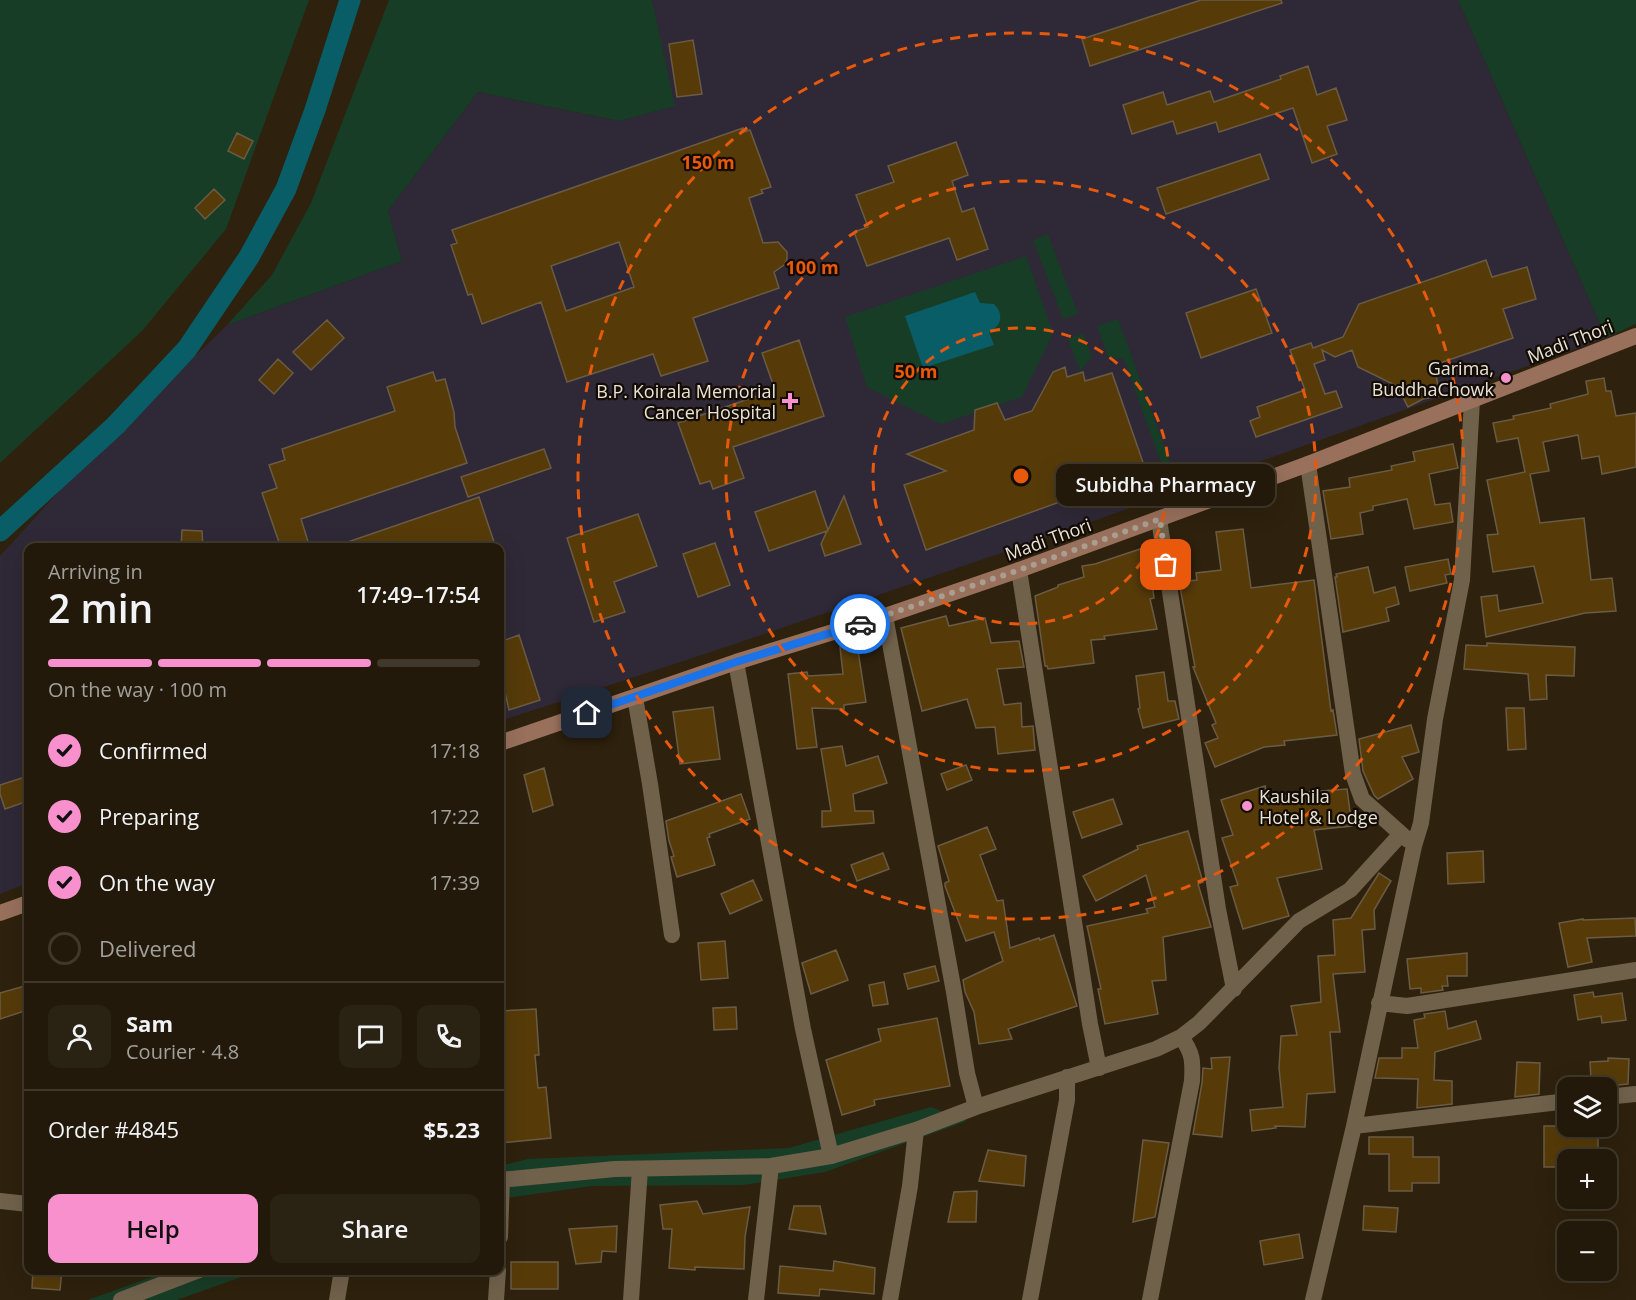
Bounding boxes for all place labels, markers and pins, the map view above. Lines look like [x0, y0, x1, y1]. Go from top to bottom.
place label: Garima, BuddhaChowk [1372, 356, 1495, 401]
marker: Garima, BuddhaChowk [1499, 371, 1513, 385]
place label: B.P. Koirala Memorial Cancer Hospital [596, 379, 776, 424]
marker: B.P. Koirala Memorial Cancer Hospital [781, 392, 799, 410]
callout: Subidha Pharmacy [1056, 463, 1276, 505]
centre of rings [1011, 466, 1031, 486]
pin [1140, 539, 1191, 590]
pin [561, 687, 612, 738]
place label: Kaushila Hotel & Lodge [1259, 784, 1378, 829]
marker: Kaushila Hotel & Lodge [1240, 799, 1254, 813]

